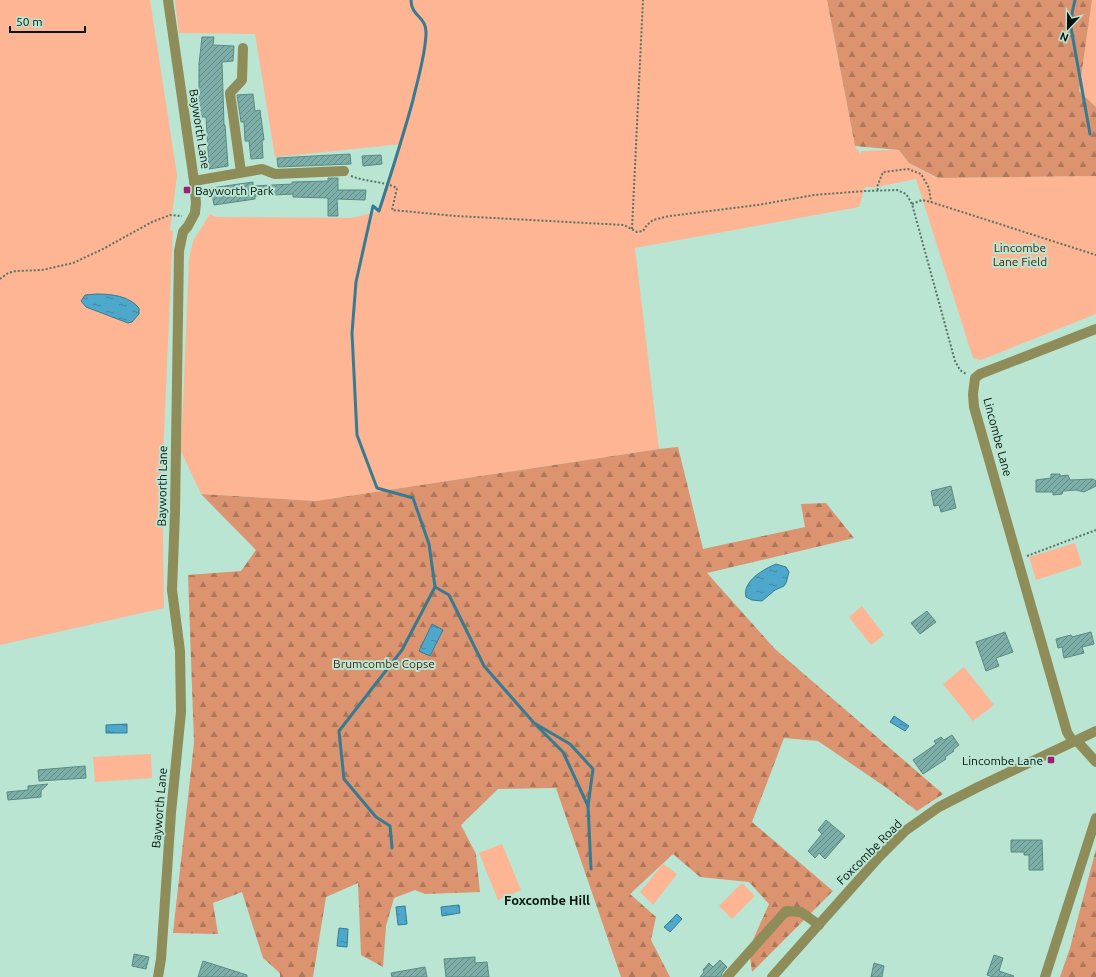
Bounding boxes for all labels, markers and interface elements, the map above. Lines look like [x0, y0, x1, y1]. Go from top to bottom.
scale bar [10, 8, 85, 34]
north arrow [1048, 8, 1088, 48]
text: 50 m [16, 15, 43, 28]
text: N [1058, 30, 1070, 44]
street label: Bayworth Lane [187, 88, 213, 170]
place label: Bayworth Park [195, 184, 274, 197]
marker: Bayworth Park [182, 185, 192, 195]
park label: Lincombe Lane Field [993, 241, 1047, 268]
street label: Lincombe Lane [981, 396, 1015, 478]
street label: Bayworth Lane [155, 446, 169, 526]
park label: Brumcombe Copse [333, 657, 435, 670]
place label: Lincombe Lane [962, 754, 1043, 767]
marker: Lincombe Lane [1046, 755, 1056, 765]
street label: Bayworth Lane [149, 767, 169, 849]
street label: Foxcombe Road [834, 817, 904, 887]
district label: Foxcombe Hill [504, 893, 590, 907]

